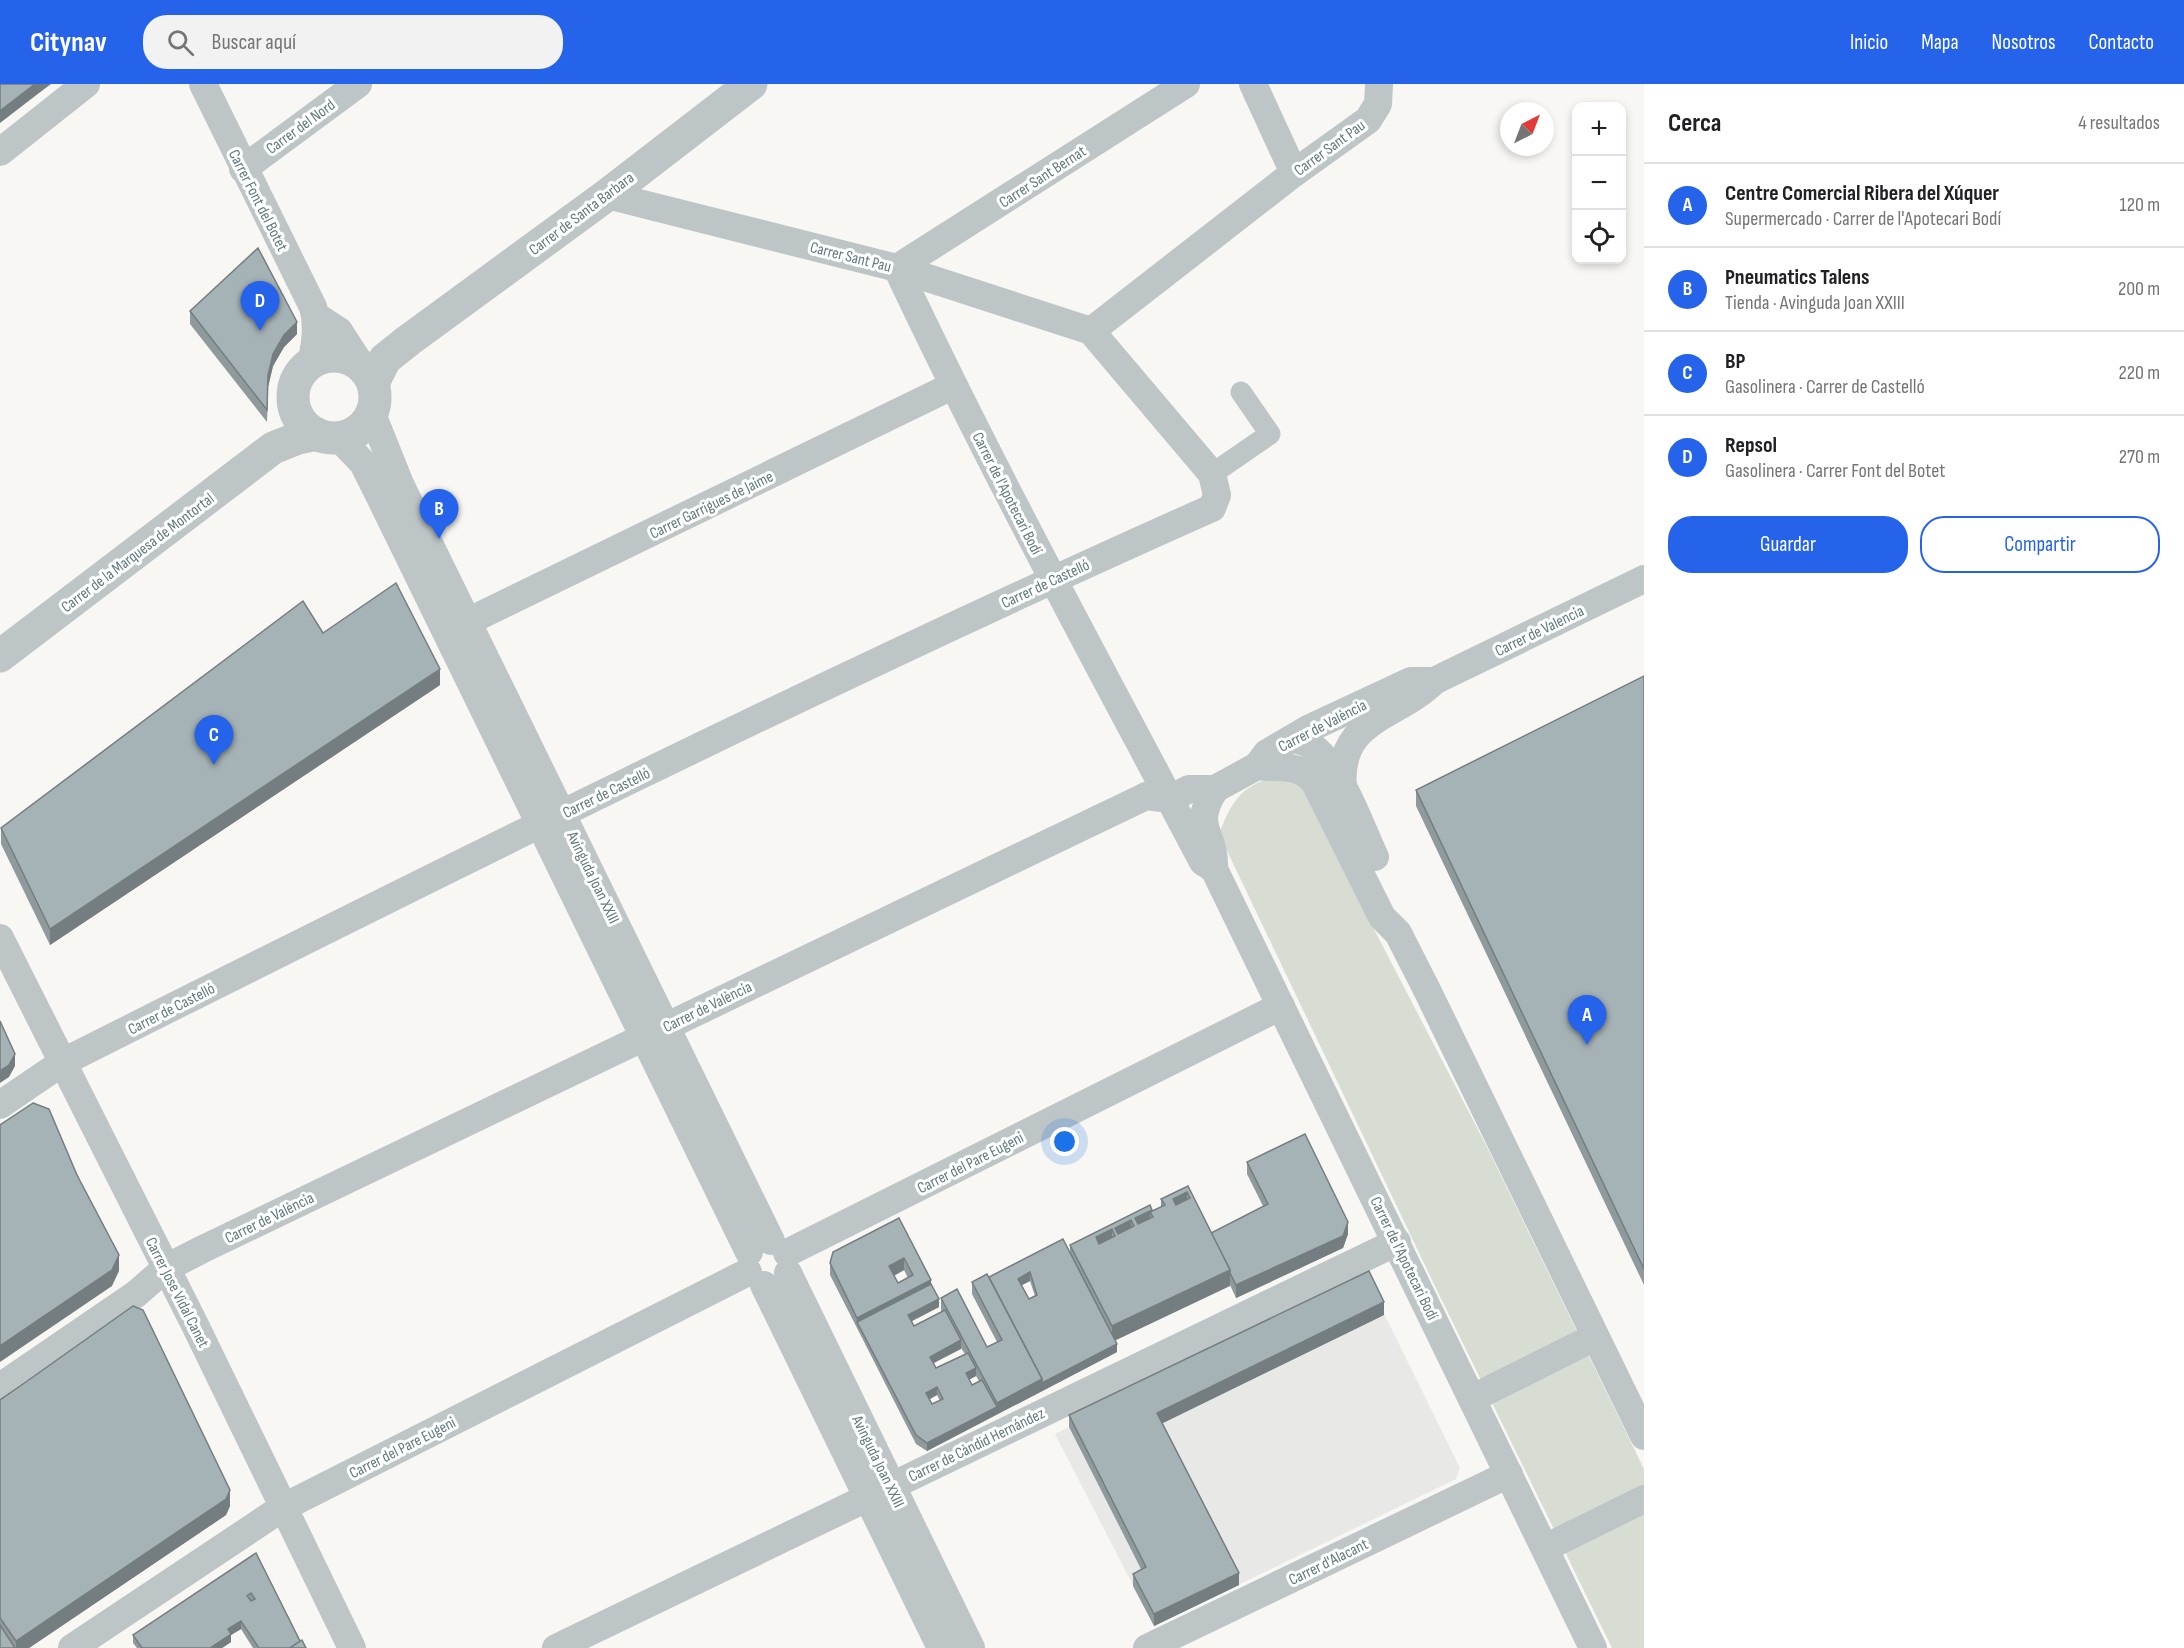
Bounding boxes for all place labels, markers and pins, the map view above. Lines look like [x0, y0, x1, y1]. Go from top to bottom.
pin: D [240, 282, 280, 331]
pin: B [420, 490, 458, 539]
pin: C [194, 716, 234, 765]
pin: A [1568, 996, 1606, 1045]

